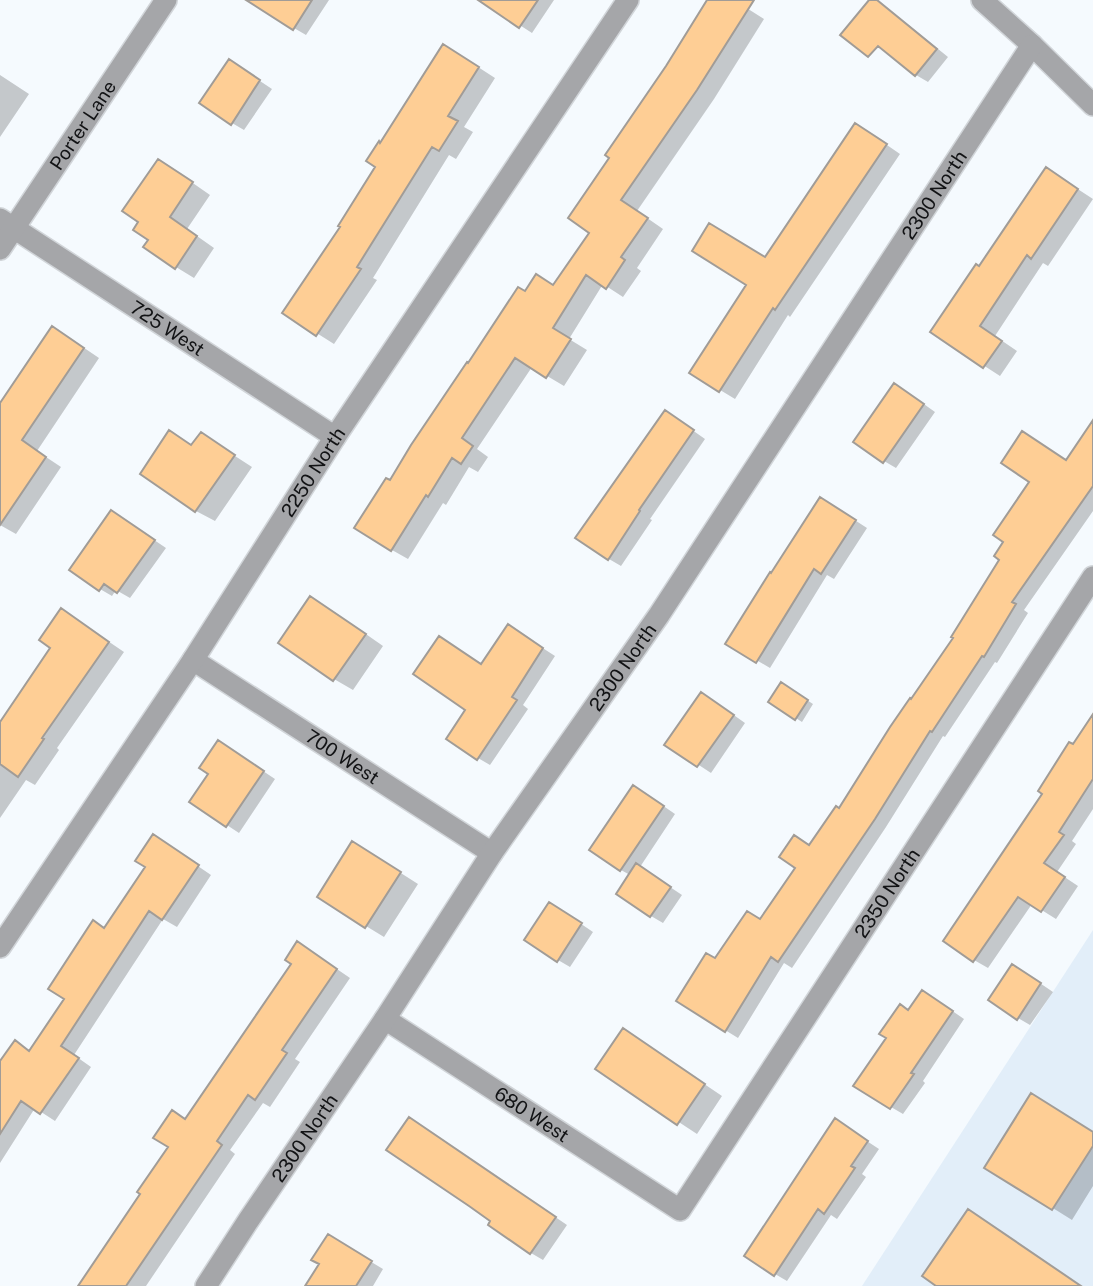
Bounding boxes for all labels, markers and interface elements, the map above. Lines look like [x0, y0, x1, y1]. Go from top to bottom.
street label: Porter Lane [45, 76, 120, 174]
street label: 2300 North [897, 146, 971, 243]
street label: 725 West [126, 296, 209, 360]
street label: 2250 North [276, 423, 349, 521]
street label: 2300 North [584, 619, 661, 715]
street label: 700 West [302, 725, 383, 788]
street label: 2350 North [850, 844, 924, 942]
street label: 680 West [490, 1082, 573, 1146]
street label: 2300 North [267, 1090, 342, 1186]

